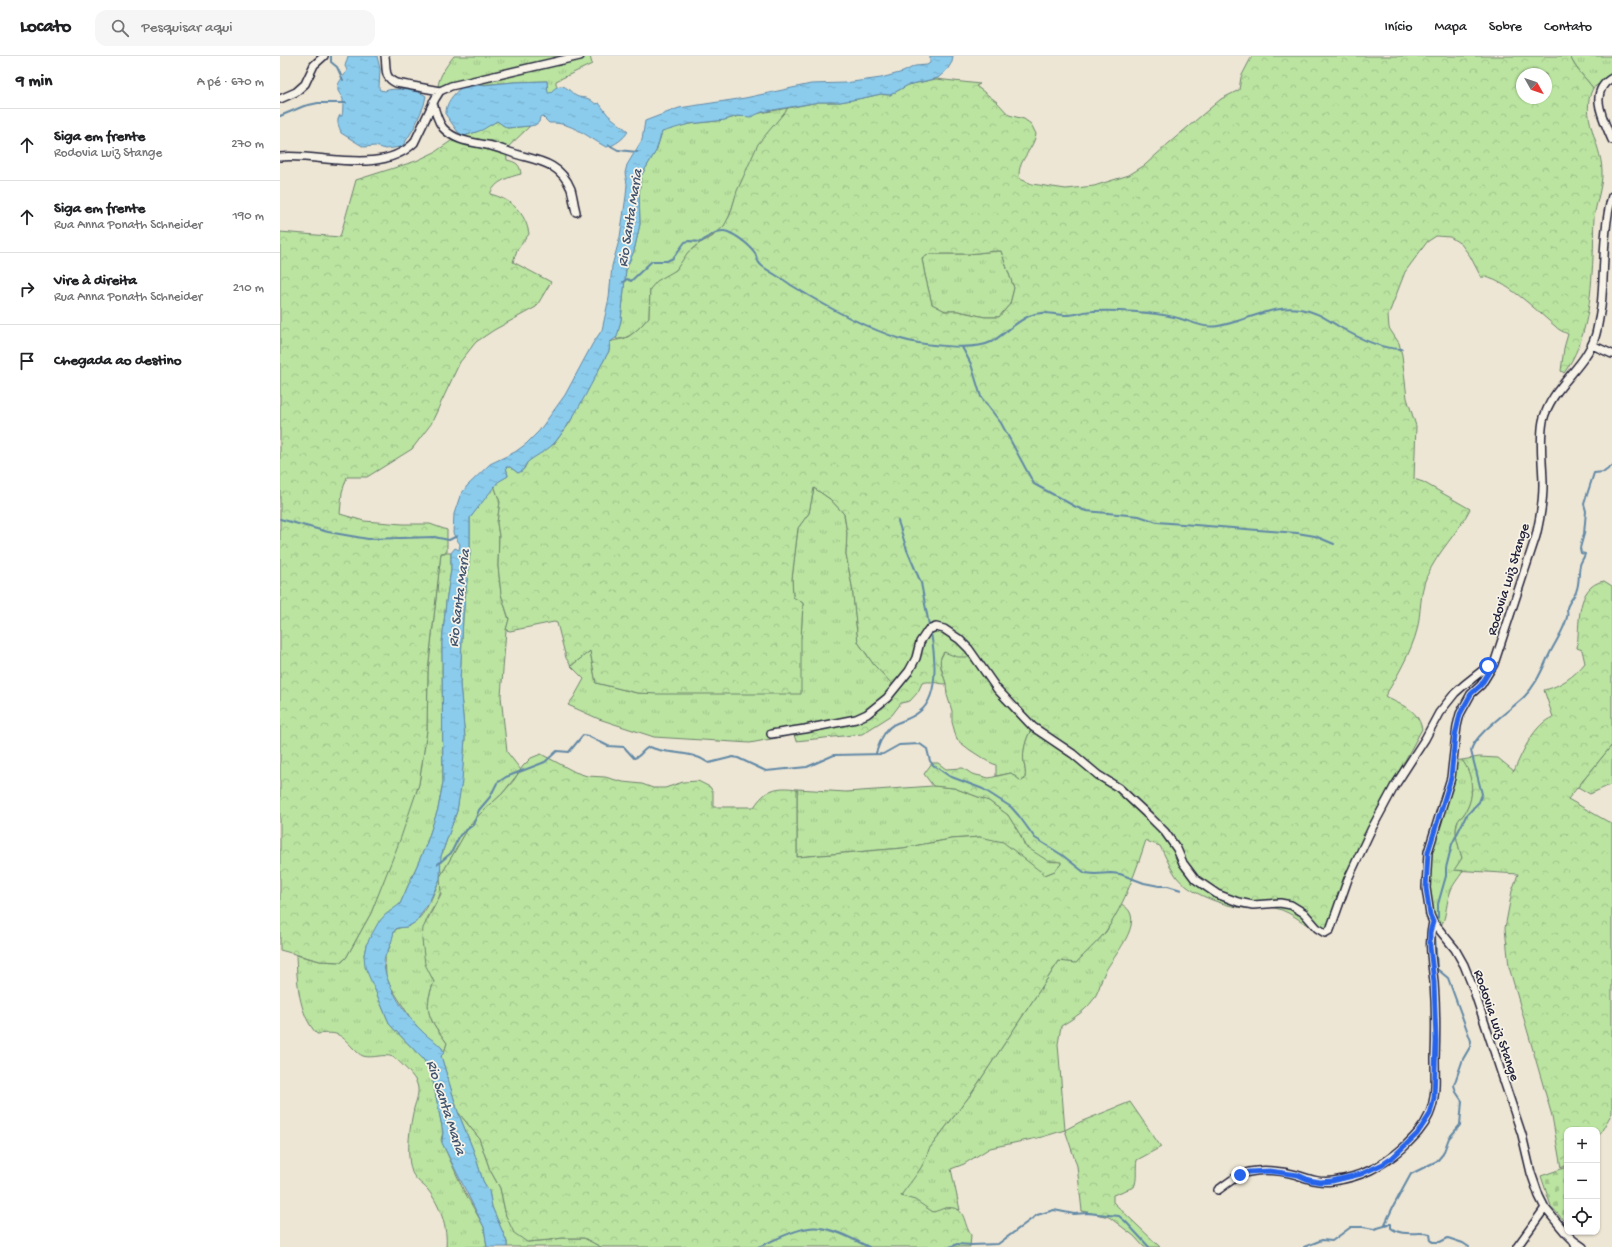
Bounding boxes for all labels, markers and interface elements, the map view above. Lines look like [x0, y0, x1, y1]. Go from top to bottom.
search box [95, 10, 375, 46]
text: Locato [20, 16, 71, 39]
icon: search [109, 17, 131, 39]
text: Pesquisar aqui [141, 19, 233, 37]
text: Início [1384, 19, 1413, 36]
text: Mapa [1435, 19, 1467, 36]
text: Sobre [1489, 19, 1522, 36]
text: Contato [1544, 19, 1592, 36]
north arrow [1516, 68, 1552, 104]
text: 9 min [16, 72, 52, 92]
text: A pé · 670 m [197, 75, 264, 90]
text: Siga em frente [54, 128, 145, 146]
icon: ahead [16, 134, 38, 156]
text: 270 m [231, 137, 264, 152]
text: Rodovia Luiz Stange [54, 146, 162, 161]
water label: Rio Santa Maria [614, 167, 648, 268]
text: Siga em frente [54, 200, 145, 218]
icon: ahead [16, 206, 38, 228]
text: 190 m [233, 209, 264, 224]
text: Rua Anna Ponath Schneider [54, 218, 202, 233]
text: Vire à direita [54, 272, 137, 290]
icon: right [16, 278, 38, 300]
text: 210 m [233, 281, 264, 296]
text: Rua Anna Ponath Schneider [54, 290, 202, 305]
icon: arrive [16, 350, 38, 372]
text: Chegada ao destino [54, 352, 181, 370]
street label: Rodovia Luiz Stange [1484, 521, 1535, 638]
water label: Rio Santa Maria [445, 547, 475, 648]
route start [1479, 657, 1497, 675]
street label: Rodovia Luiz Stange [1469, 968, 1523, 1084]
water label: Rio Santa Maria [421, 1058, 469, 1159]
map controls [1564, 1127, 1600, 1235]
button: + [1564, 1127, 1600, 1163]
button: − [1564, 1163, 1600, 1199]
route end [1231, 1166, 1249, 1184]
button: locate [1564, 1199, 1600, 1235]

